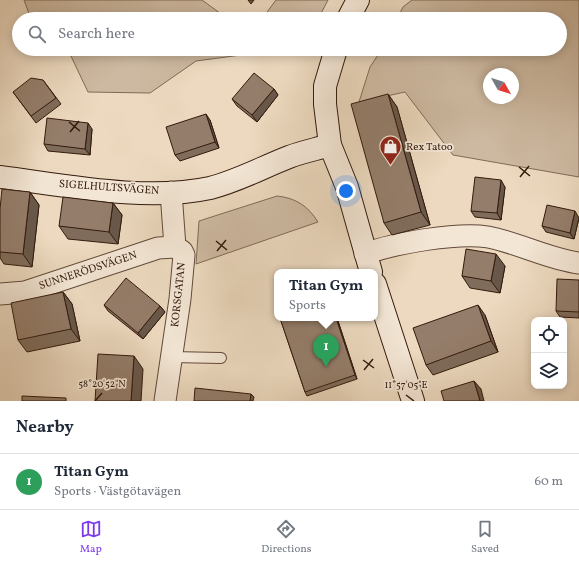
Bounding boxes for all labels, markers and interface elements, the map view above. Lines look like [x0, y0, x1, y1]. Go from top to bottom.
search box [12, 12, 567, 56]
icon: search [26, 23, 48, 45]
text: Search here [58, 24, 135, 45]
north arrow [483, 68, 519, 104]
shop icon: Rex Tatoo [378, 134, 404, 167]
place label: Rex Tatoo [406, 140, 453, 155]
street label: SIGELHULTSVÄGEN [58, 177, 160, 199]
your location [336, 181, 356, 201]
street label: SUNNERÖDSVÄGEN [37, 248, 139, 294]
street label: KORSGATAN [168, 262, 190, 328]
popup [274, 269, 378, 321]
text: Titan Gym [289, 276, 363, 297]
text: Sports [289, 297, 326, 315]
map controls [531, 317, 567, 389]
button: locate [531, 317, 567, 353]
pin: 1 [313, 334, 339, 367]
button: layers [531, 353, 567, 389]
text: 58°20'52"N [78, 377, 126, 391]
text: 11°57'05"E [384, 378, 428, 392]
text: Nearby [16, 416, 74, 439]
text: Titan Gym [54, 462, 129, 483]
text: 1 [26, 473, 32, 491]
text: 60 m [535, 473, 563, 491]
text: Sports · Västgötavägen [54, 483, 181, 501]
tab: Map [80, 518, 102, 557]
tab: Directions [261, 518, 312, 557]
tab: Saved [471, 518, 499, 557]

